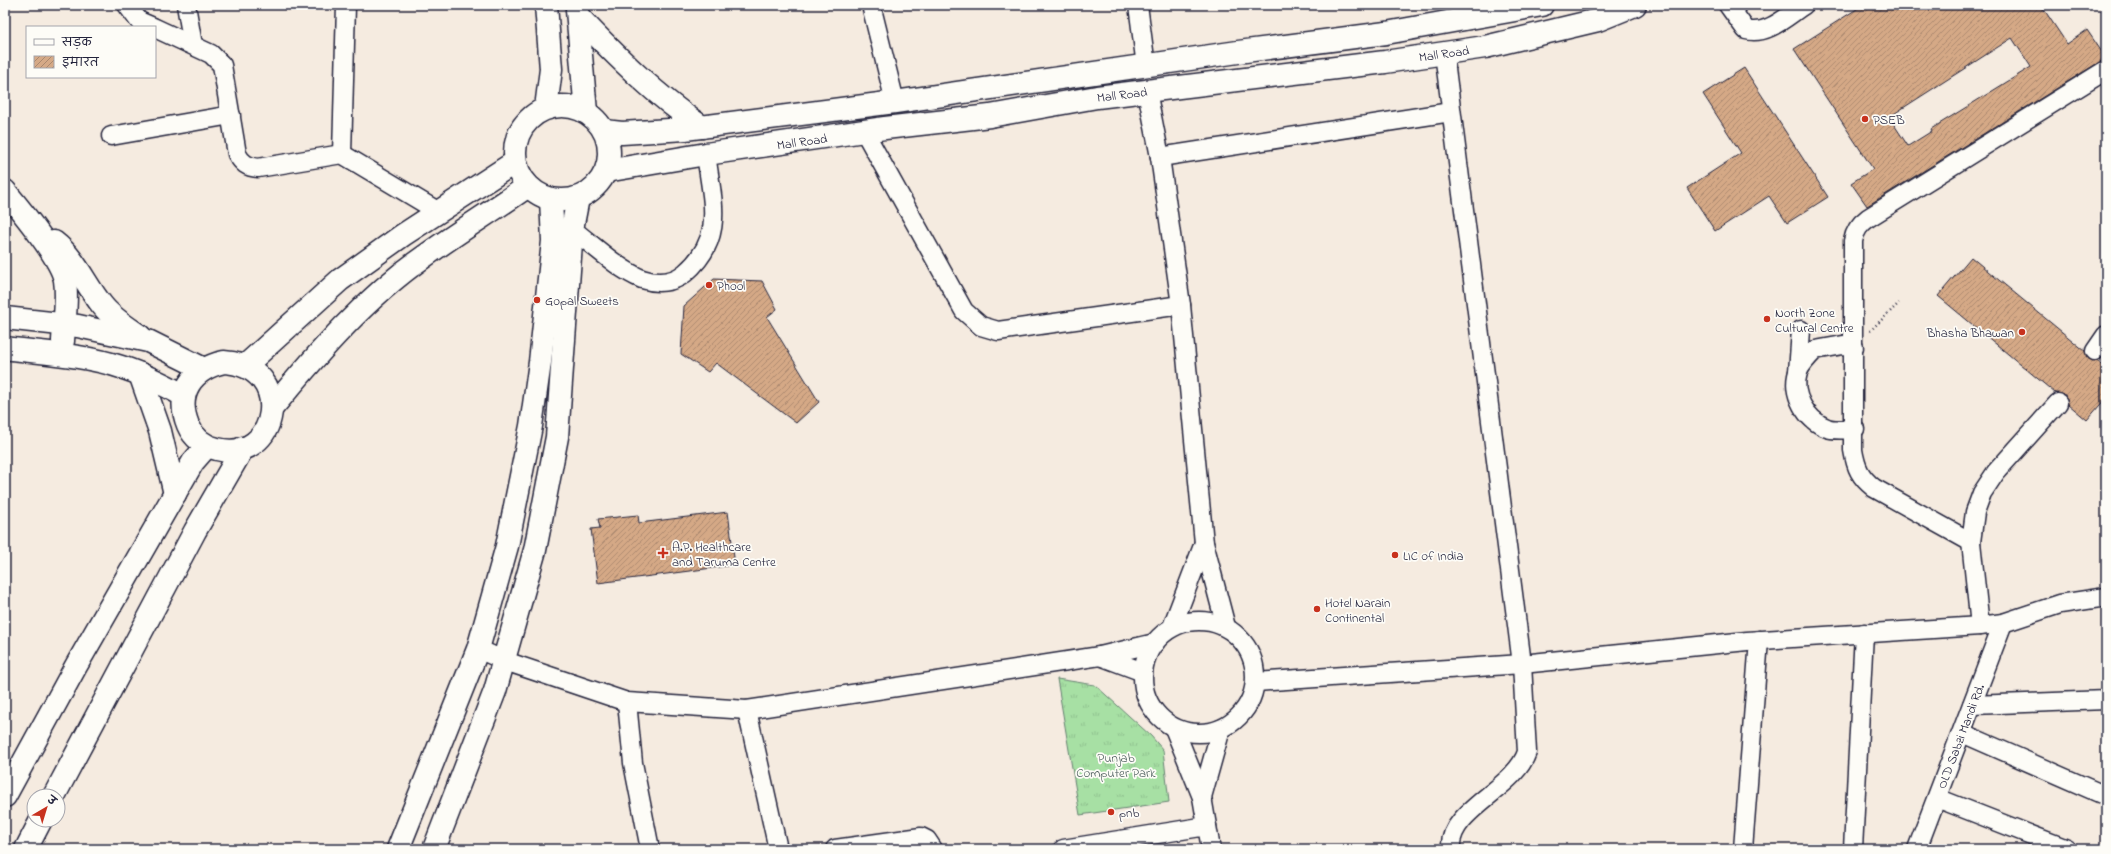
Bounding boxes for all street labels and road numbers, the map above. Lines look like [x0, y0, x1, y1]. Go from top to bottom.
street label: Mall Road [1418, 41, 1471, 67]
street label: Mall Road [1096, 83, 1149, 108]
street label: Mall Road [776, 129, 829, 155]
street label: OLD Sabzi Mandi Rd. [1933, 681, 1990, 792]

